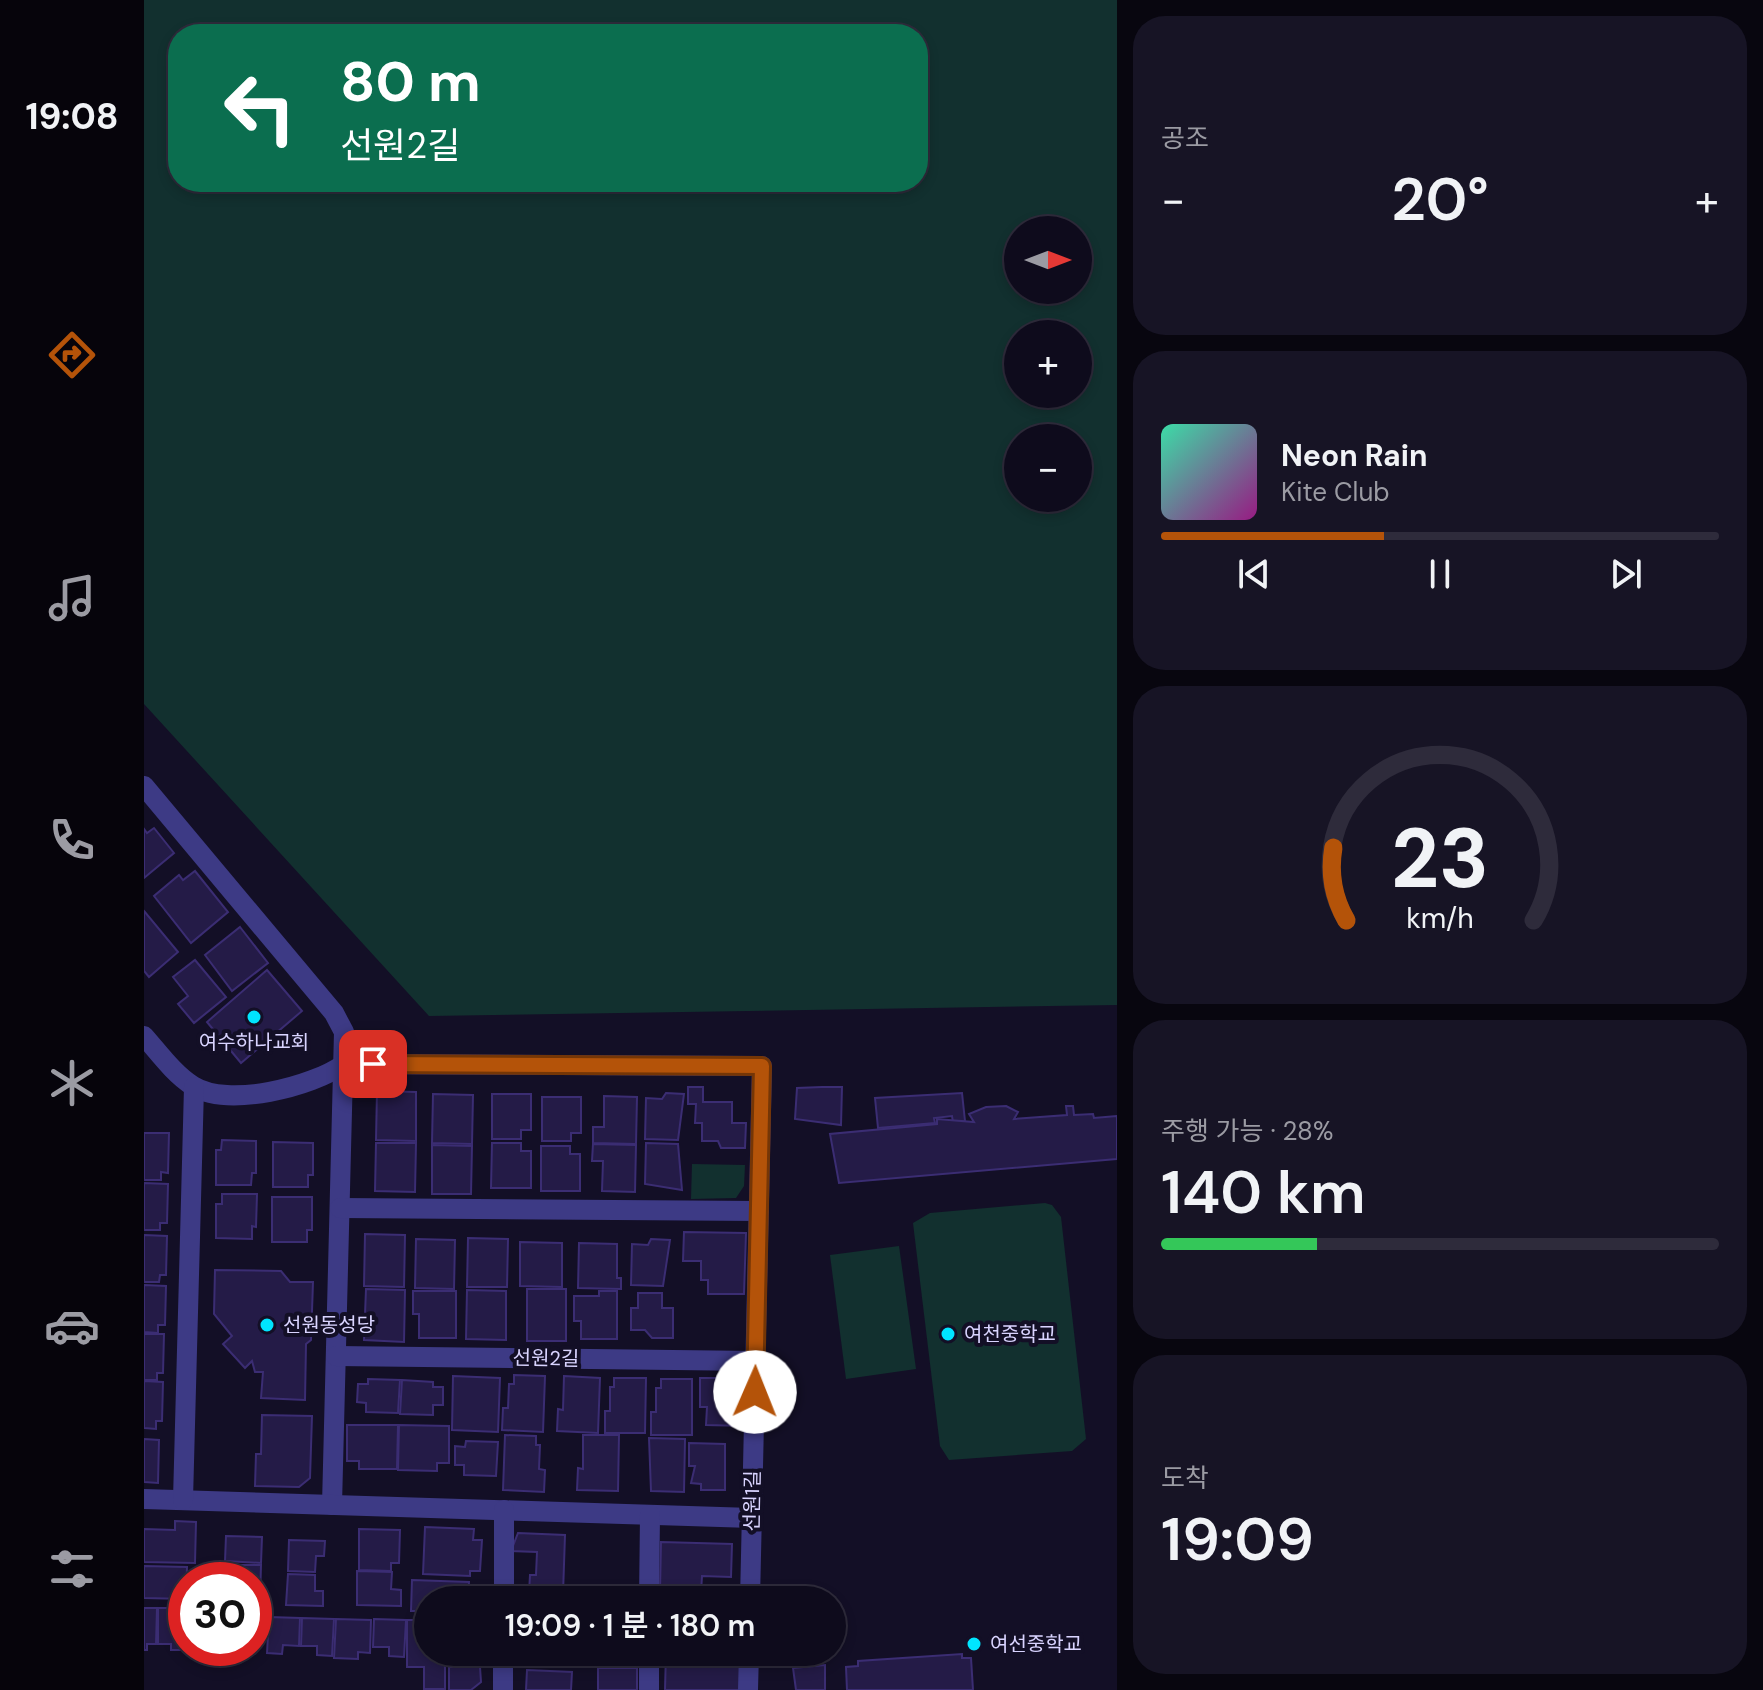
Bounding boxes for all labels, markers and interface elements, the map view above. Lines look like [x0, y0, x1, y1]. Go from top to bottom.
text: 80 m [340, 45, 481, 118]
icon: left [208, 56, 312, 160]
text: 19:08 [25, 93, 119, 140]
text: 공조 [1161, 121, 1209, 155]
text: 선원2길 [340, 122, 460, 169]
text: 20° [1391, 160, 1489, 239]
text: − [1161, 171, 1185, 229]
text: + [1695, 171, 1719, 229]
north arrow [1004, 216, 1092, 304]
map controls [1004, 216, 1092, 512]
button: + [1004, 320, 1092, 408]
icon: directions [44, 327, 100, 383]
button: − [1004, 424, 1092, 512]
text: Neon Rain [1281, 436, 1427, 475]
text: Kite Club [1281, 475, 1390, 509]
icon: previous [1232, 552, 1276, 596]
icon: pause [1418, 552, 1462, 596]
icon: next [1604, 552, 1648, 596]
icon: music [44, 570, 100, 626]
text: 23 [1391, 804, 1489, 913]
icon: phone [44, 812, 100, 868]
text: km/h [1406, 900, 1474, 937]
marker: 여수하나교회 [245, 1008, 263, 1026]
place label: 여수하나교회 [199, 1029, 309, 1055]
pin [339, 1030, 407, 1098]
icon: arrive [351, 1042, 395, 1086]
icon: climate [44, 1055, 100, 1111]
text: 주행 가능 · 28% [1161, 1114, 1333, 1148]
text: 140 km [1161, 1153, 1366, 1232]
icon: car [44, 1298, 100, 1354]
place label: 선원동성당 [283, 1312, 375, 1338]
marker: 선원동성당 [258, 1316, 276, 1334]
place label: 여천중학교 [964, 1321, 1056, 1347]
marker: 여천중학교 [939, 1325, 957, 1343]
street label: 선원2길 [512, 1344, 580, 1372]
position arrow [713, 1350, 797, 1434]
text: 도착 [1161, 1461, 1209, 1495]
street label: 선원1길 [738, 1470, 766, 1532]
text: 19:09 [1161, 1500, 1314, 1579]
icon: filters [44, 1541, 100, 1597]
speed limit sign: 30 [168, 1562, 272, 1666]
text: 19:09 · 1 분 · 180 m [505, 1606, 755, 1645]
place label: 여선중학교 [990, 1631, 1082, 1657]
marker: 여선중학교 [965, 1635, 983, 1653]

